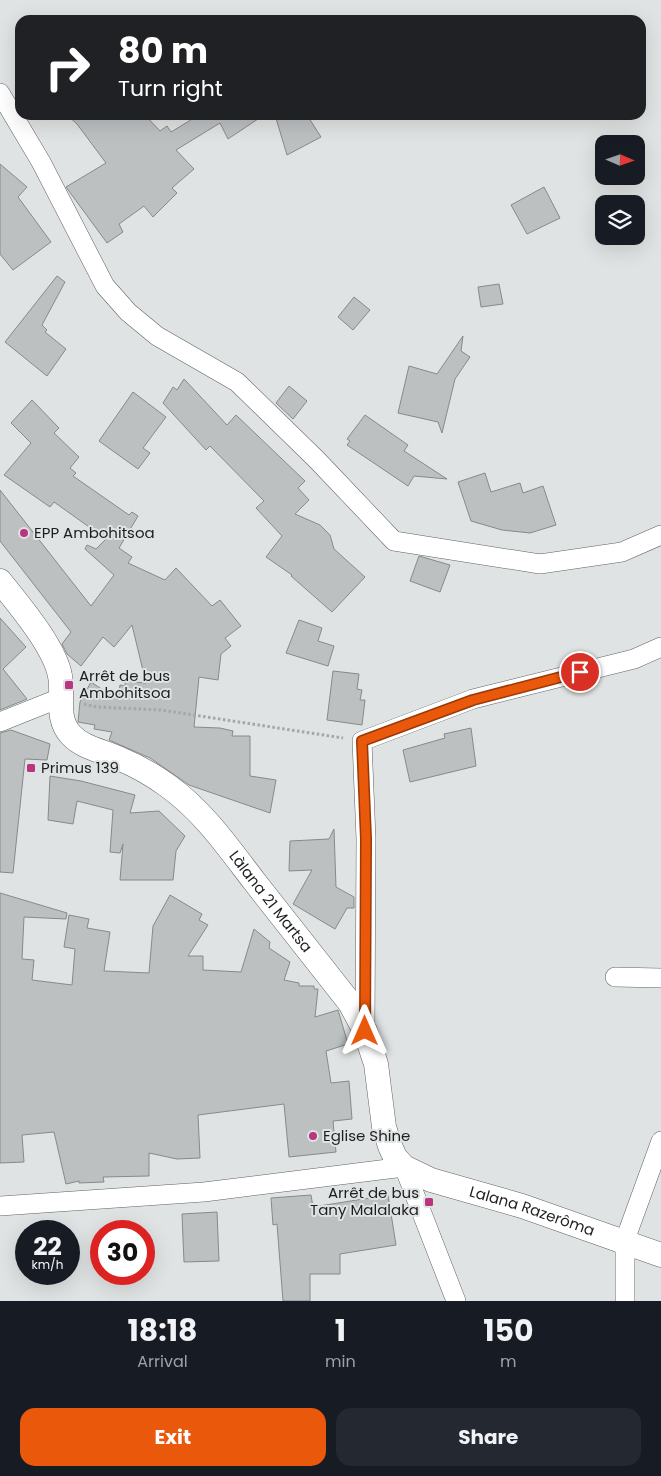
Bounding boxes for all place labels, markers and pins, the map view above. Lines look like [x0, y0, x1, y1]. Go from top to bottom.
place label: EPP Ambohitsoa [34, 522, 155, 543]
marker: EPP Ambohitsoa [18, 527, 30, 539]
pin [559, 651, 601, 693]
place label: Arrêt de bus Ambohitsoa [79, 665, 171, 703]
marker: Arrêt de bus Ambohitsoa [63, 679, 75, 691]
place label: Primus 139 [41, 757, 119, 778]
marker: Primus 139 [25, 762, 37, 774]
place label: Eglise Shine [323, 1125, 410, 1146]
marker: Eglise Shine [307, 1130, 319, 1142]
place label: Arrêt de bus Tany Malalaka [310, 1182, 419, 1220]
marker: Arrêt de bus Tany Malalaka [423, 1196, 435, 1208]

